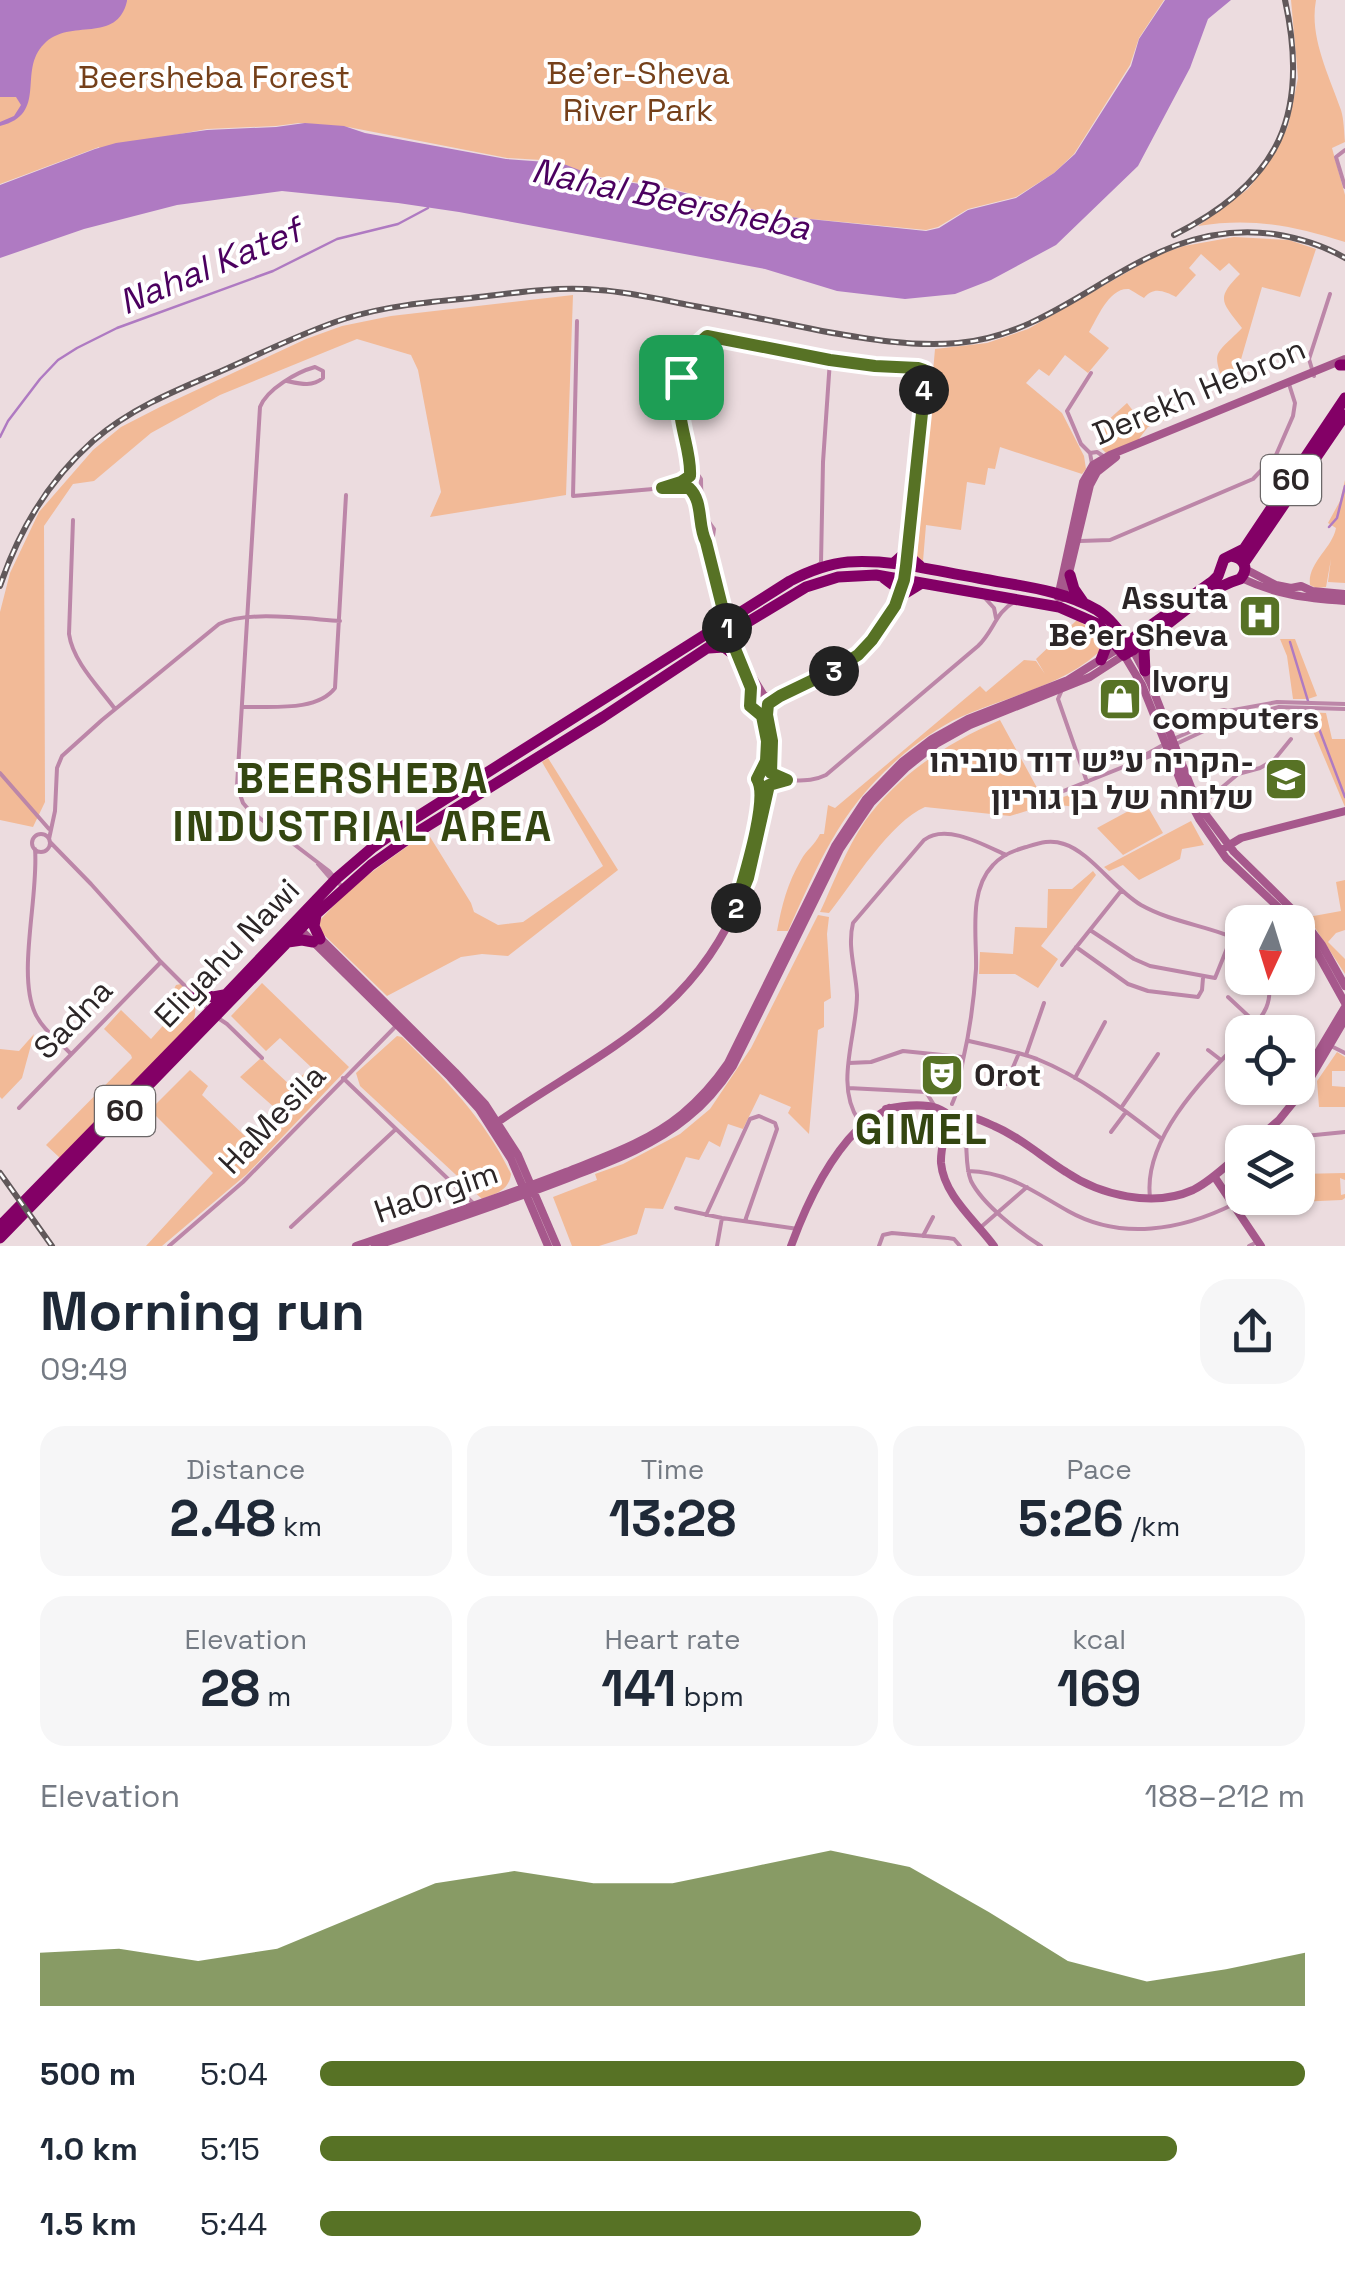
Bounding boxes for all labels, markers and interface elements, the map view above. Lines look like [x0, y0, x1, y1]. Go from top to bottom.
park label: Be'er-Sheva River Park [546, 53, 730, 130]
park label: Beersheba Forest [78, 57, 350, 97]
water label: Nahal Beersheba [528, 148, 815, 250]
water label: Nahal Katef [112, 206, 312, 324]
street label: Derekh Hebron [1087, 328, 1311, 454]
pin [639, 335, 724, 420]
icon: arrive [654, 350, 709, 405]
pin: 4 [899, 365, 949, 415]
text: 4 [915, 372, 933, 408]
road number: 60 [1261, 455, 1321, 505]
place label: Assuta Be'er Sheva [1048, 578, 1228, 655]
hospital icon: Assuta Be'er Sheva [1237, 593, 1283, 639]
pin: 1 [702, 603, 752, 653]
text: 1 [721, 610, 733, 646]
pin: 3 [809, 646, 859, 696]
text: 3 [825, 653, 843, 689]
place label: Ivory computers [1152, 661, 1319, 738]
shop icon: Ivory computers [1097, 676, 1143, 722]
place label: הקריה ע"ש דוד טוביהו- שלוחה של בן גוריון [930, 741, 1254, 818]
district label: BEERSHEBA INDUSTRIAL AREA [172, 752, 554, 853]
school or university icon: הקריה ע"ש דוד טוביהו- שלוחה של בן גוריון [1263, 756, 1309, 802]
street label: Eliyahu Nawi [146, 870, 308, 1036]
pin: 2 [711, 883, 761, 933]
text: 2 [728, 890, 744, 926]
north arrow [1225, 905, 1315, 995]
map controls [1225, 905, 1315, 1215]
street label: Sadna [25, 970, 121, 1068]
button: locate [1225, 1015, 1315, 1105]
theatre icon: Orot [919, 1052, 965, 1098]
place label: Orot [974, 1055, 1041, 1095]
street label: HaMesila [210, 1056, 334, 1182]
road number: 60 [95, 1086, 155, 1136]
district label: GIMEL [855, 1103, 989, 1156]
button: layers [1225, 1125, 1315, 1215]
street label: HaOrgim [369, 1152, 503, 1232]
text: Morning run [40, 1276, 365, 1346]
button: share [1200, 1279, 1305, 1384]
text: 09:49 [40, 1349, 128, 1389]
text: Distance [186, 1451, 305, 1487]
text: Time [641, 1451, 704, 1487]
text: Pace [1066, 1451, 1132, 1487]
text: 2.48 [169, 1487, 276, 1551]
text: 13:28 [609, 1487, 736, 1551]
text: 5:26 [1018, 1487, 1124, 1551]
text: km [276, 1508, 322, 1544]
text: /km [1124, 1508, 1180, 1544]
text: Elevation [184, 1621, 307, 1657]
text: Heart rate [605, 1621, 740, 1657]
text: kcal [1072, 1621, 1126, 1657]
text: 28 [200, 1657, 260, 1721]
text: 141 [601, 1657, 676, 1721]
text: 169 [1057, 1657, 1141, 1721]
text: m [260, 1678, 291, 1714]
text: bpm [676, 1678, 744, 1714]
text: Elevation [40, 1776, 180, 1816]
text: 188–212 m [1145, 1776, 1305, 1816]
text: 500 m [40, 2054, 136, 2094]
text: 5:04 [200, 2054, 268, 2094]
text: 1.0 km [40, 2129, 138, 2169]
text: 5:15 [200, 2129, 260, 2169]
text: 1.5 km [40, 2204, 137, 2244]
text: 5:44 [200, 2204, 267, 2244]

